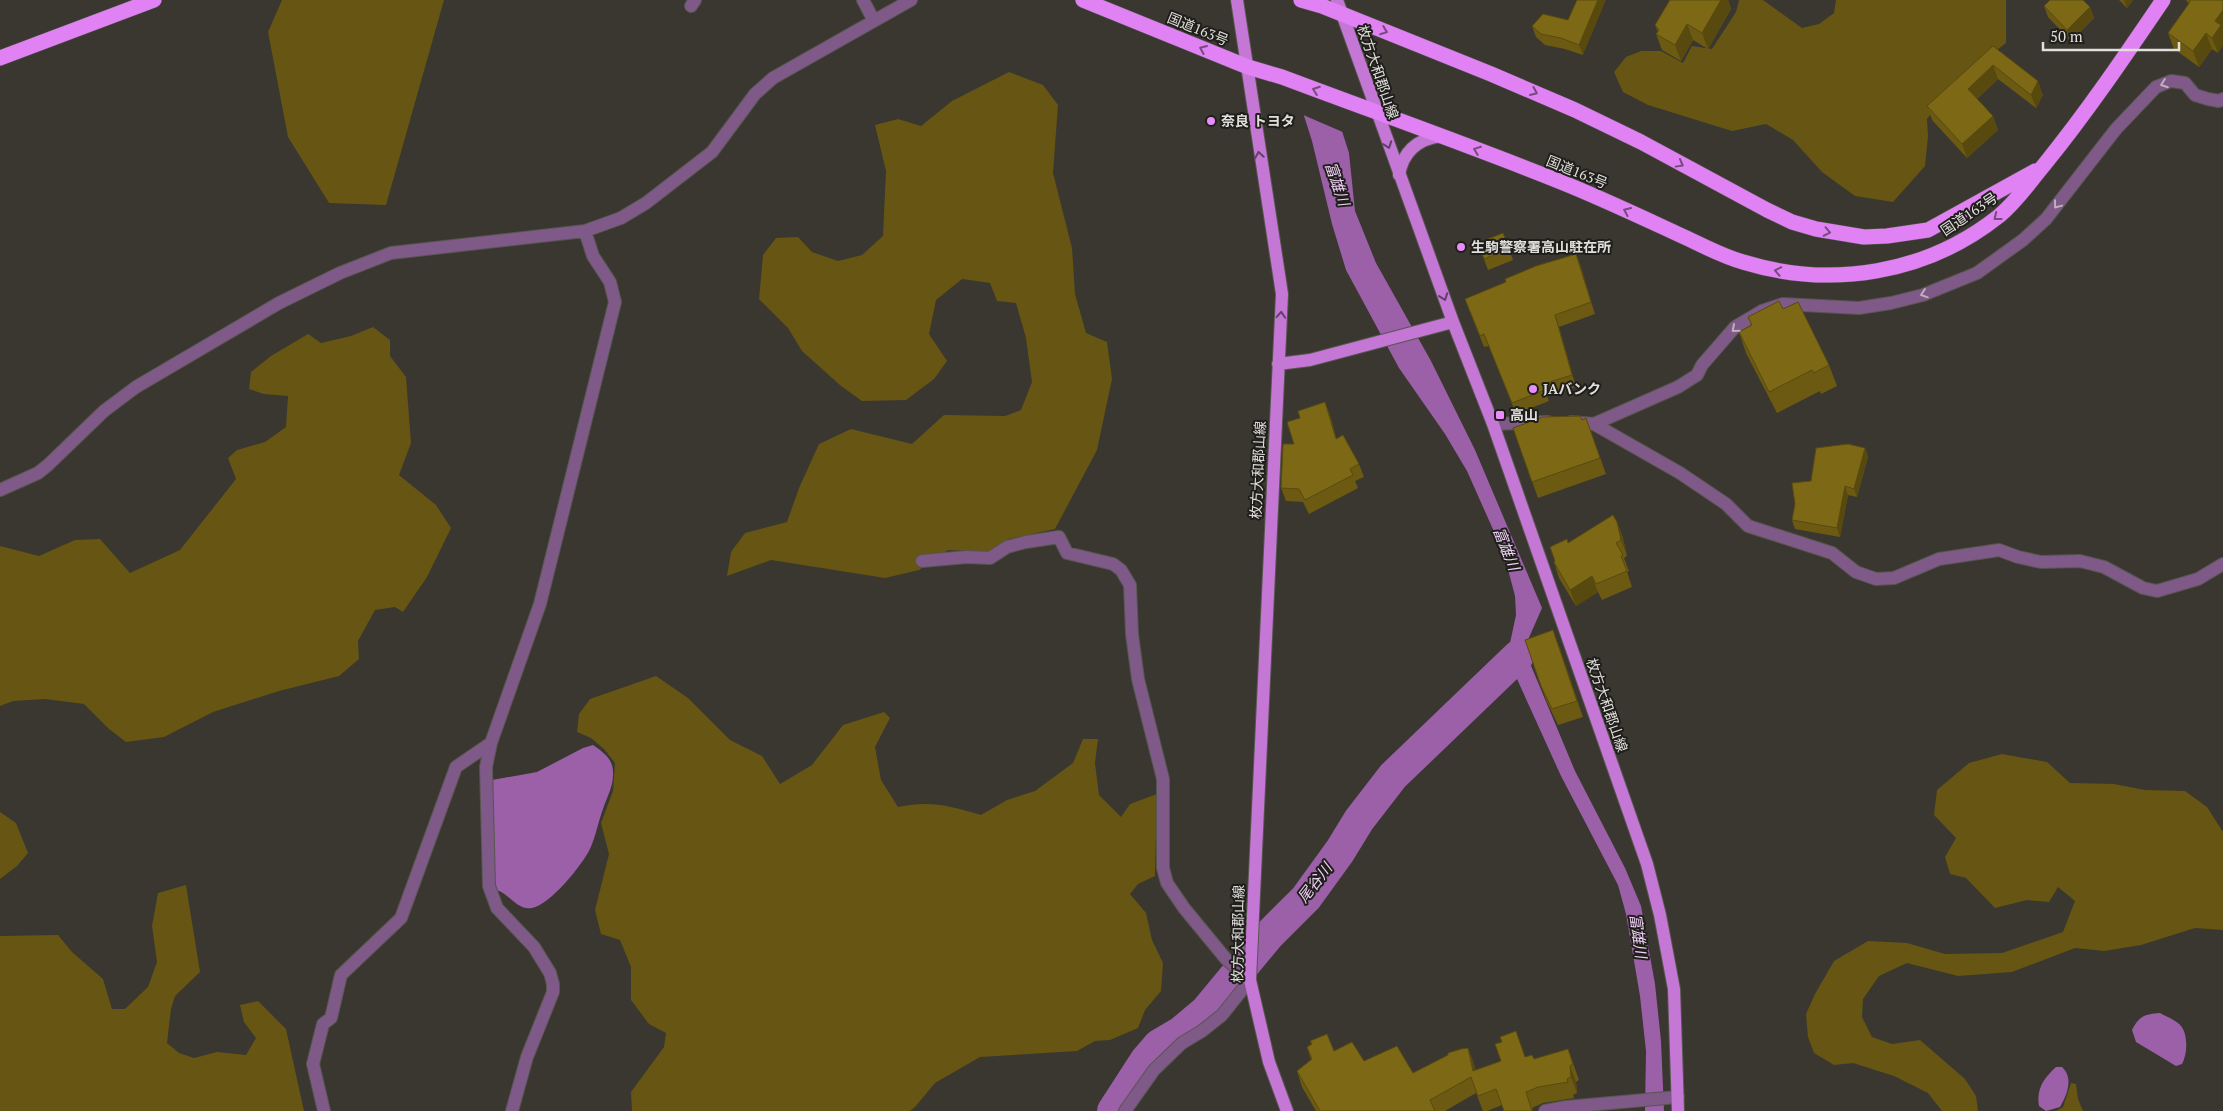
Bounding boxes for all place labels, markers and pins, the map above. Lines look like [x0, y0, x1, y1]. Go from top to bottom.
place label: 奈良 トヨタ [1221, 111, 1295, 130]
marker: 奈良 トヨタ [1205, 115, 1217, 127]
place label: 生駒警察署高山駐在所 [1471, 237, 1611, 256]
marker: 生駒警察署高山駐在所 [1455, 241, 1467, 253]
place label: JAバンク [1543, 379, 1601, 398]
marker: JAバンク [1527, 383, 1539, 395]
place label: 高山 [1510, 405, 1538, 424]
marker: 高山 [1494, 409, 1506, 421]

